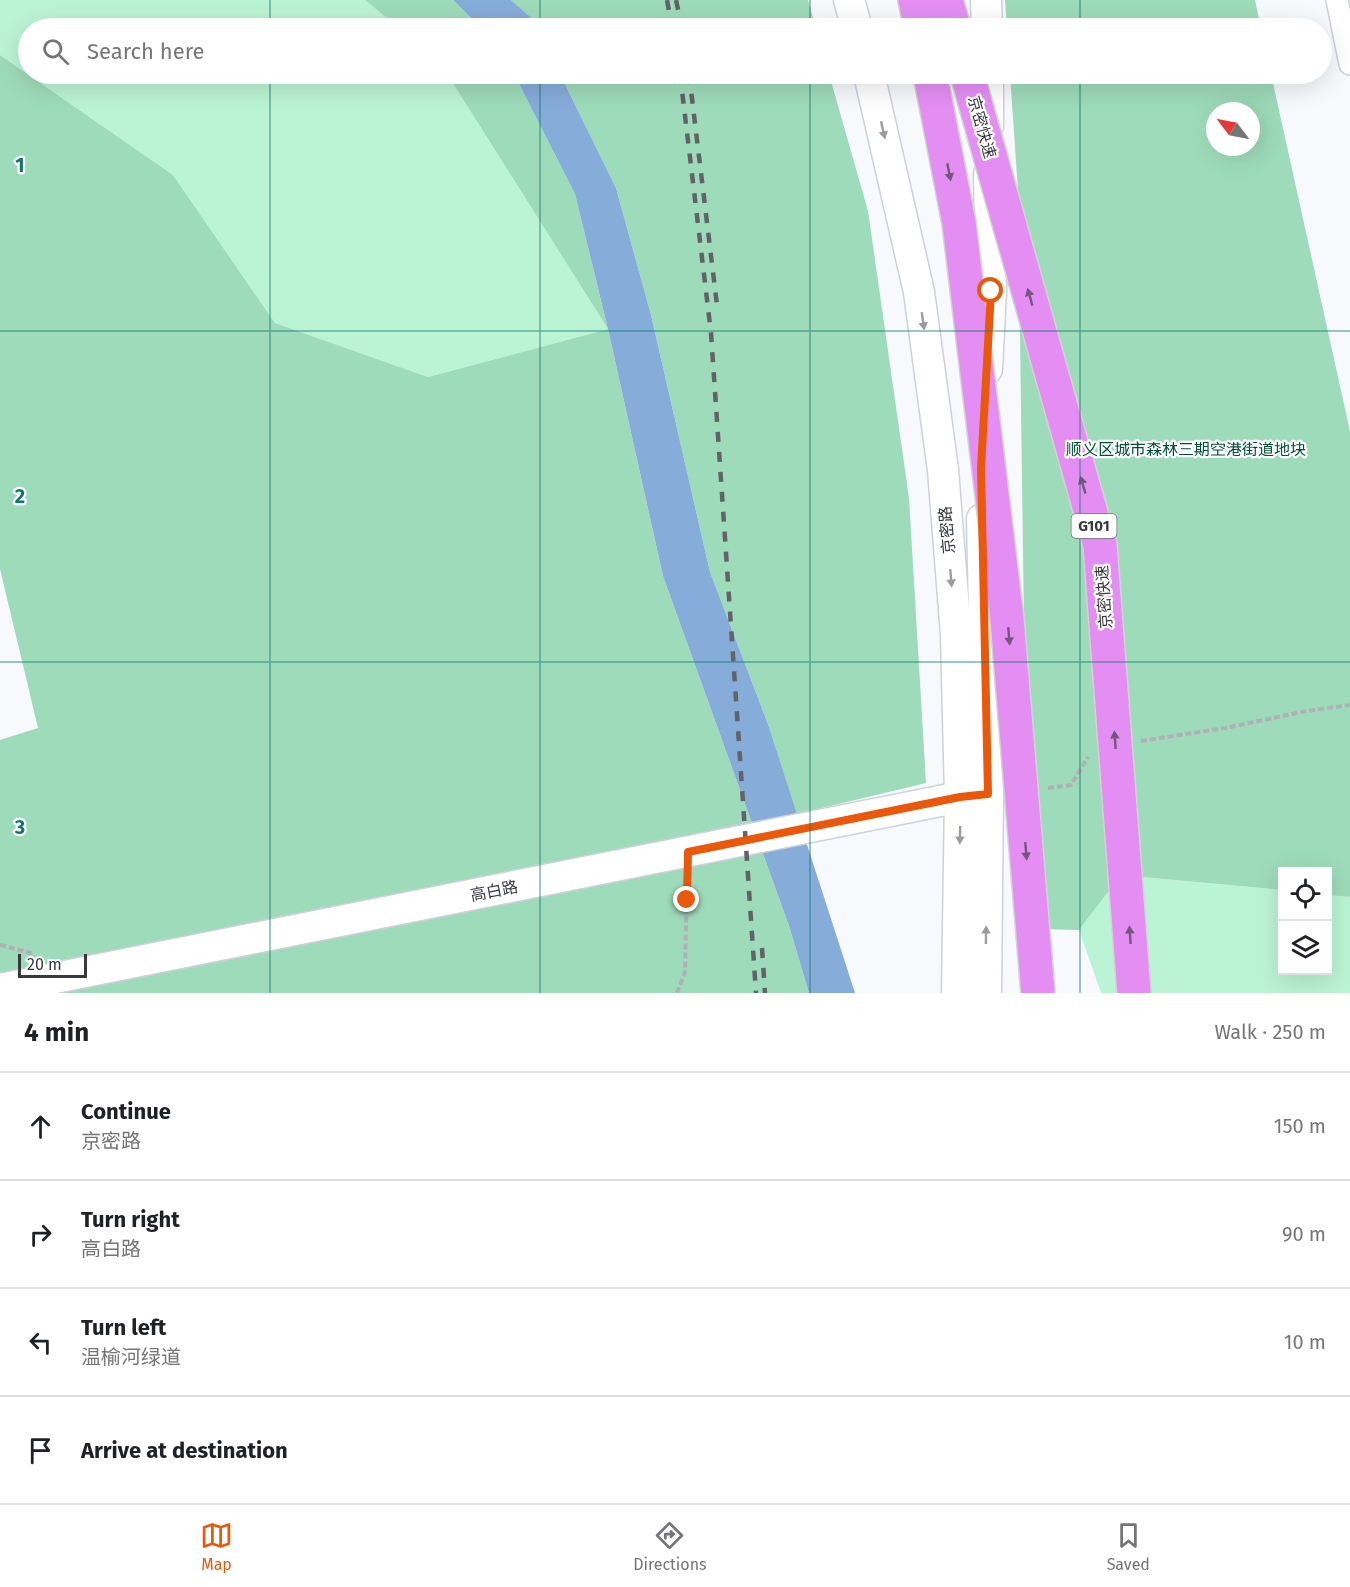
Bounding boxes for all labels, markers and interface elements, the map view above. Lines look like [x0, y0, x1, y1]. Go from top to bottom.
search box [18, 18, 1332, 84]
icon: search [39, 35, 72, 68]
text: Search here [87, 38, 205, 65]
street label: 京密快速 [964, 94, 1000, 160]
north arrow [1206, 102, 1260, 156]
one-way arrow [878, 121, 888, 140]
text: 1 [15, 153, 25, 177]
one-way arrow [945, 163, 954, 182]
route start [977, 277, 1003, 303]
one-way arrow [1025, 288, 1034, 306]
one-way arrow [918, 312, 927, 331]
park label: 顺义区城市森林三期空港街道地块 [1066, 440, 1306, 459]
one-way arrow [1078, 476, 1087, 494]
text: 2 [15, 484, 25, 508]
street label: 京密路 [935, 505, 959, 555]
road number: G101 [1072, 514, 1116, 538]
street label: 京密快速 [1092, 564, 1116, 630]
one-way arrow [946, 568, 956, 587]
one-way arrow [1004, 627, 1014, 646]
one-way arrow [1110, 731, 1120, 750]
text: 3 [14, 815, 25, 839]
one-way arrow [955, 826, 965, 845]
one-way arrow [1021, 842, 1031, 861]
map controls [1278, 867, 1332, 975]
button: locate [1278, 867, 1332, 921]
street label: 高白路 [469, 877, 519, 905]
route end [673, 886, 699, 912]
button: layers [1278, 921, 1332, 975]
one-way arrow [981, 925, 991, 944]
one-way arrow [1125, 925, 1135, 944]
scale bar [18, 951, 87, 978]
text: 20 m [27, 955, 62, 974]
text: 4 min [24, 1017, 89, 1048]
text: Walk · 250 m [1214, 1020, 1326, 1044]
text: Continue [81, 1098, 171, 1125]
icon: ahead [24, 1110, 57, 1143]
text: 150 m [1274, 1114, 1326, 1138]
text: 京密路 [81, 1129, 141, 1153]
text: Turn right [81, 1206, 180, 1233]
icon: right [24, 1218, 57, 1251]
text: 90 m [1282, 1222, 1326, 1246]
text: 高白路 [81, 1237, 141, 1261]
text: Turn left [81, 1314, 166, 1341]
icon: left [24, 1326, 57, 1359]
text: 10 m [1284, 1330, 1326, 1354]
text: 温榆河绿道 [81, 1345, 181, 1369]
icon: arrive [24, 1434, 57, 1467]
text: Arrive at destination [81, 1437, 288, 1464]
tab: Map [200, 1519, 233, 1574]
tab: Directions [633, 1519, 707, 1574]
tab: Saved [1107, 1519, 1150, 1574]

